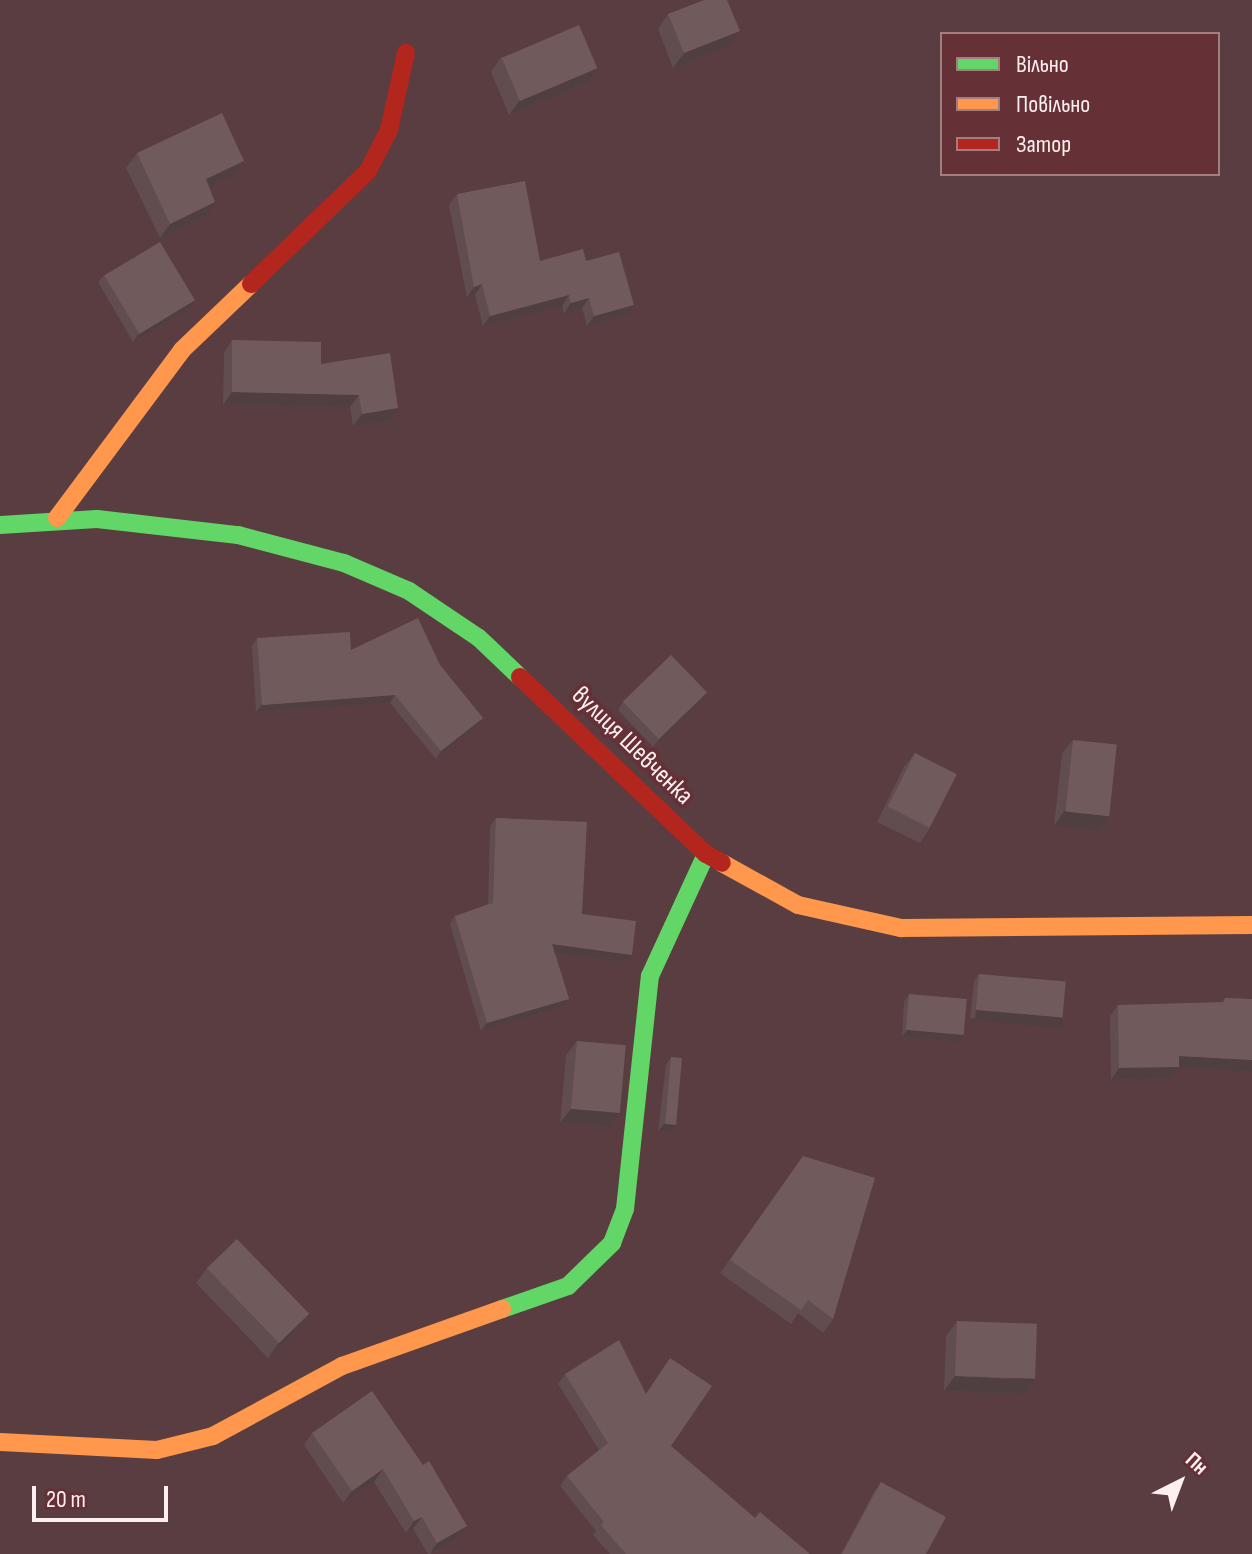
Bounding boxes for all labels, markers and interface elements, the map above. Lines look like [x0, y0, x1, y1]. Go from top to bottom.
legend [940, 32, 1220, 176]
text: Вільно [1016, 50, 1069, 79]
text: Повільно [1016, 90, 1090, 119]
text: Затор [1016, 130, 1071, 159]
street label: вулиця Шевченка [565, 680, 699, 812]
north arrow [1140, 1442, 1220, 1522]
text: Пн [1179, 1447, 1213, 1481]
scale bar [36, 1470, 172, 1520]
text: 20 m [46, 1485, 86, 1514]

